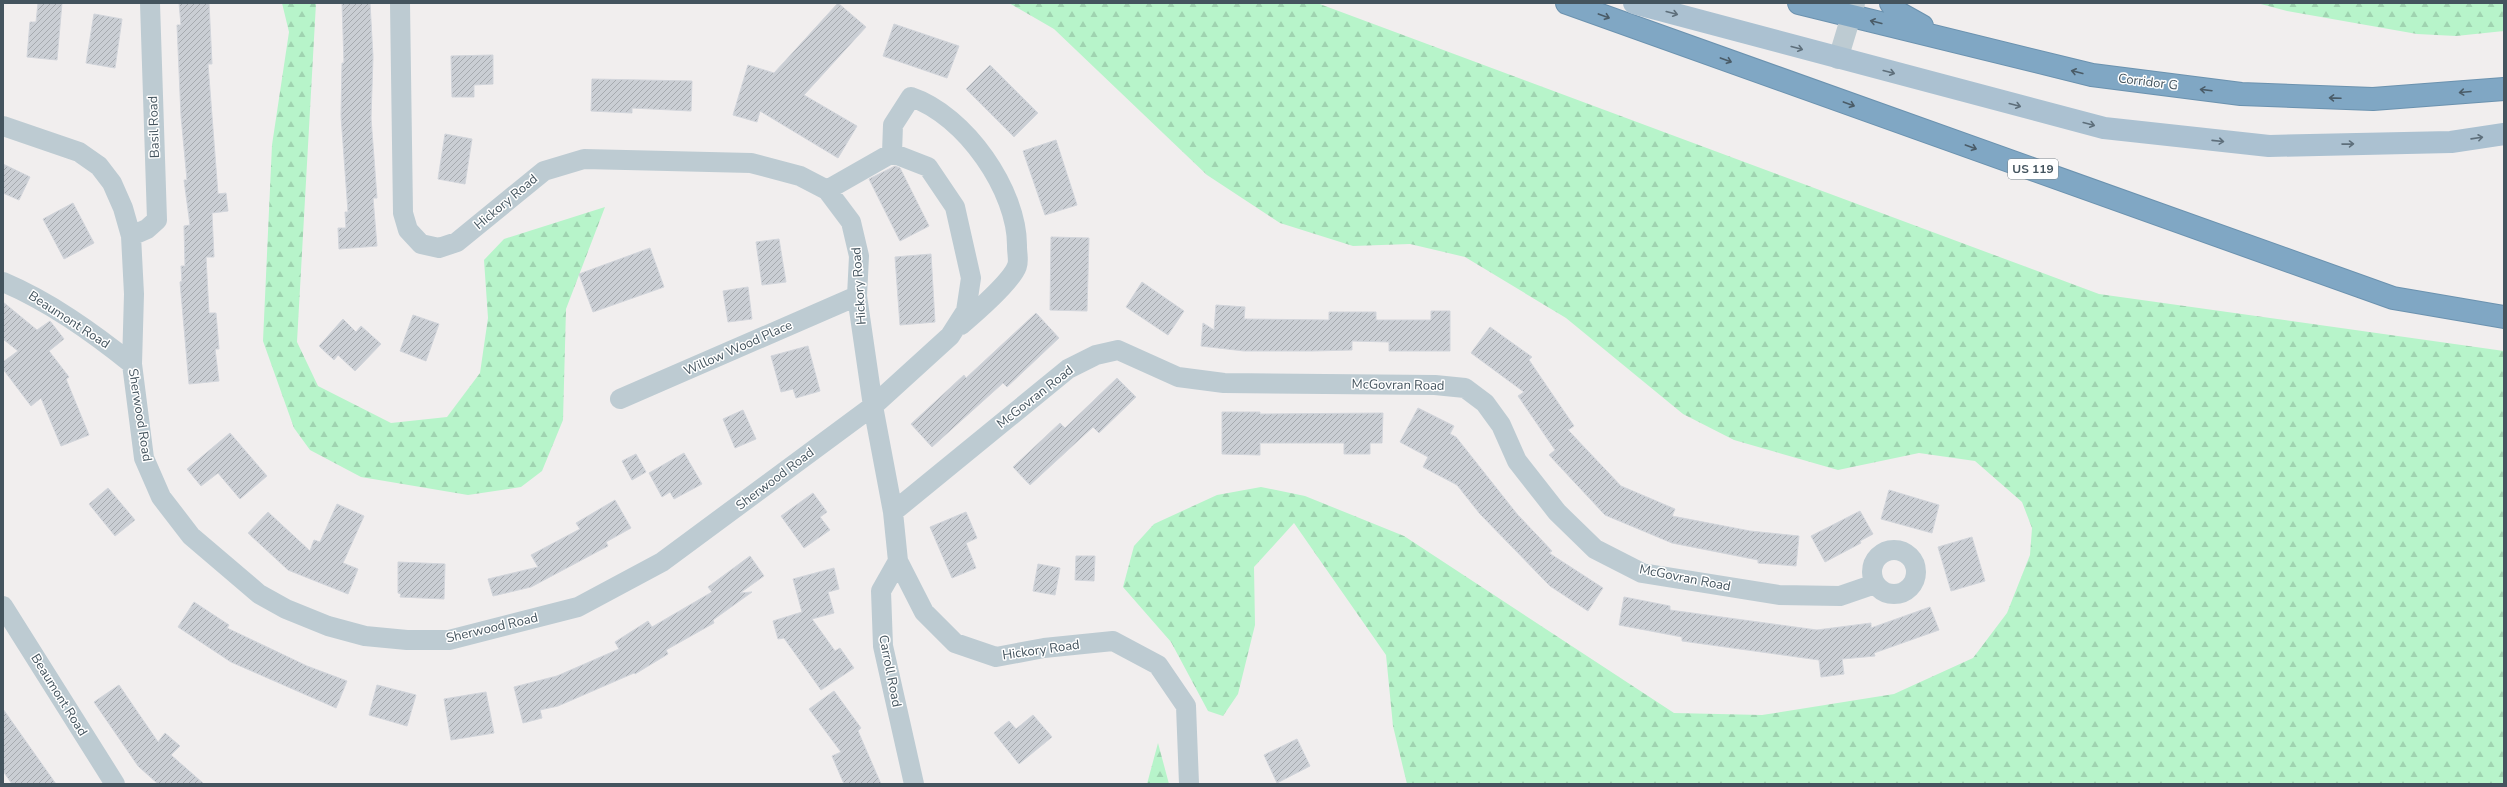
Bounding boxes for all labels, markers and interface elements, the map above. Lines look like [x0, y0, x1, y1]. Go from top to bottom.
one-way arrow [1665, 10, 1678, 17]
one-way arrow [1597, 13, 1610, 20]
one-way arrow [1870, 18, 1883, 25]
one-way arrow [1790, 45, 1803, 52]
one-way arrow [1720, 56, 1732, 64]
one-way arrow [2071, 67, 2084, 75]
one-way arrow [1882, 69, 1895, 77]
street label: Corridor G [2117, 69, 2179, 95]
one-way arrow [2200, 86, 2213, 94]
one-way arrow [2459, 88, 2472, 95]
one-way arrow [2329, 94, 2342, 101]
street label: Basil Road [144, 96, 164, 158]
one-way arrow [1843, 100, 1855, 108]
one-way arrow [2008, 102, 2021, 109]
one-way arrow [2082, 121, 2095, 129]
one-way arrow [2471, 134, 2484, 142]
one-way arrow [2211, 137, 2224, 144]
one-way arrow [2341, 140, 2354, 148]
one-way arrow [1965, 144, 1977, 152]
road number: US 119 [2008, 159, 2058, 179]
street label: Hickory Road [470, 170, 542, 234]
street label: Hickory Road [847, 247, 871, 325]
street label: Beaumont Road [25, 287, 113, 353]
street label: Willow Wood Place [681, 316, 795, 380]
street label: McGovran Road [993, 361, 1077, 433]
street label: Sherwood Road [124, 367, 156, 463]
street label: McGovran Road [1351, 375, 1445, 395]
street label: Sherwood Road [732, 444, 818, 514]
street label: McGovran Road [1638, 560, 1732, 596]
street label: Sherwood Road [444, 609, 540, 647]
street label: Carroll Road [874, 633, 906, 709]
street label: Hickory Road [1001, 636, 1081, 664]
street label: Beaumont Road [27, 650, 91, 740]

